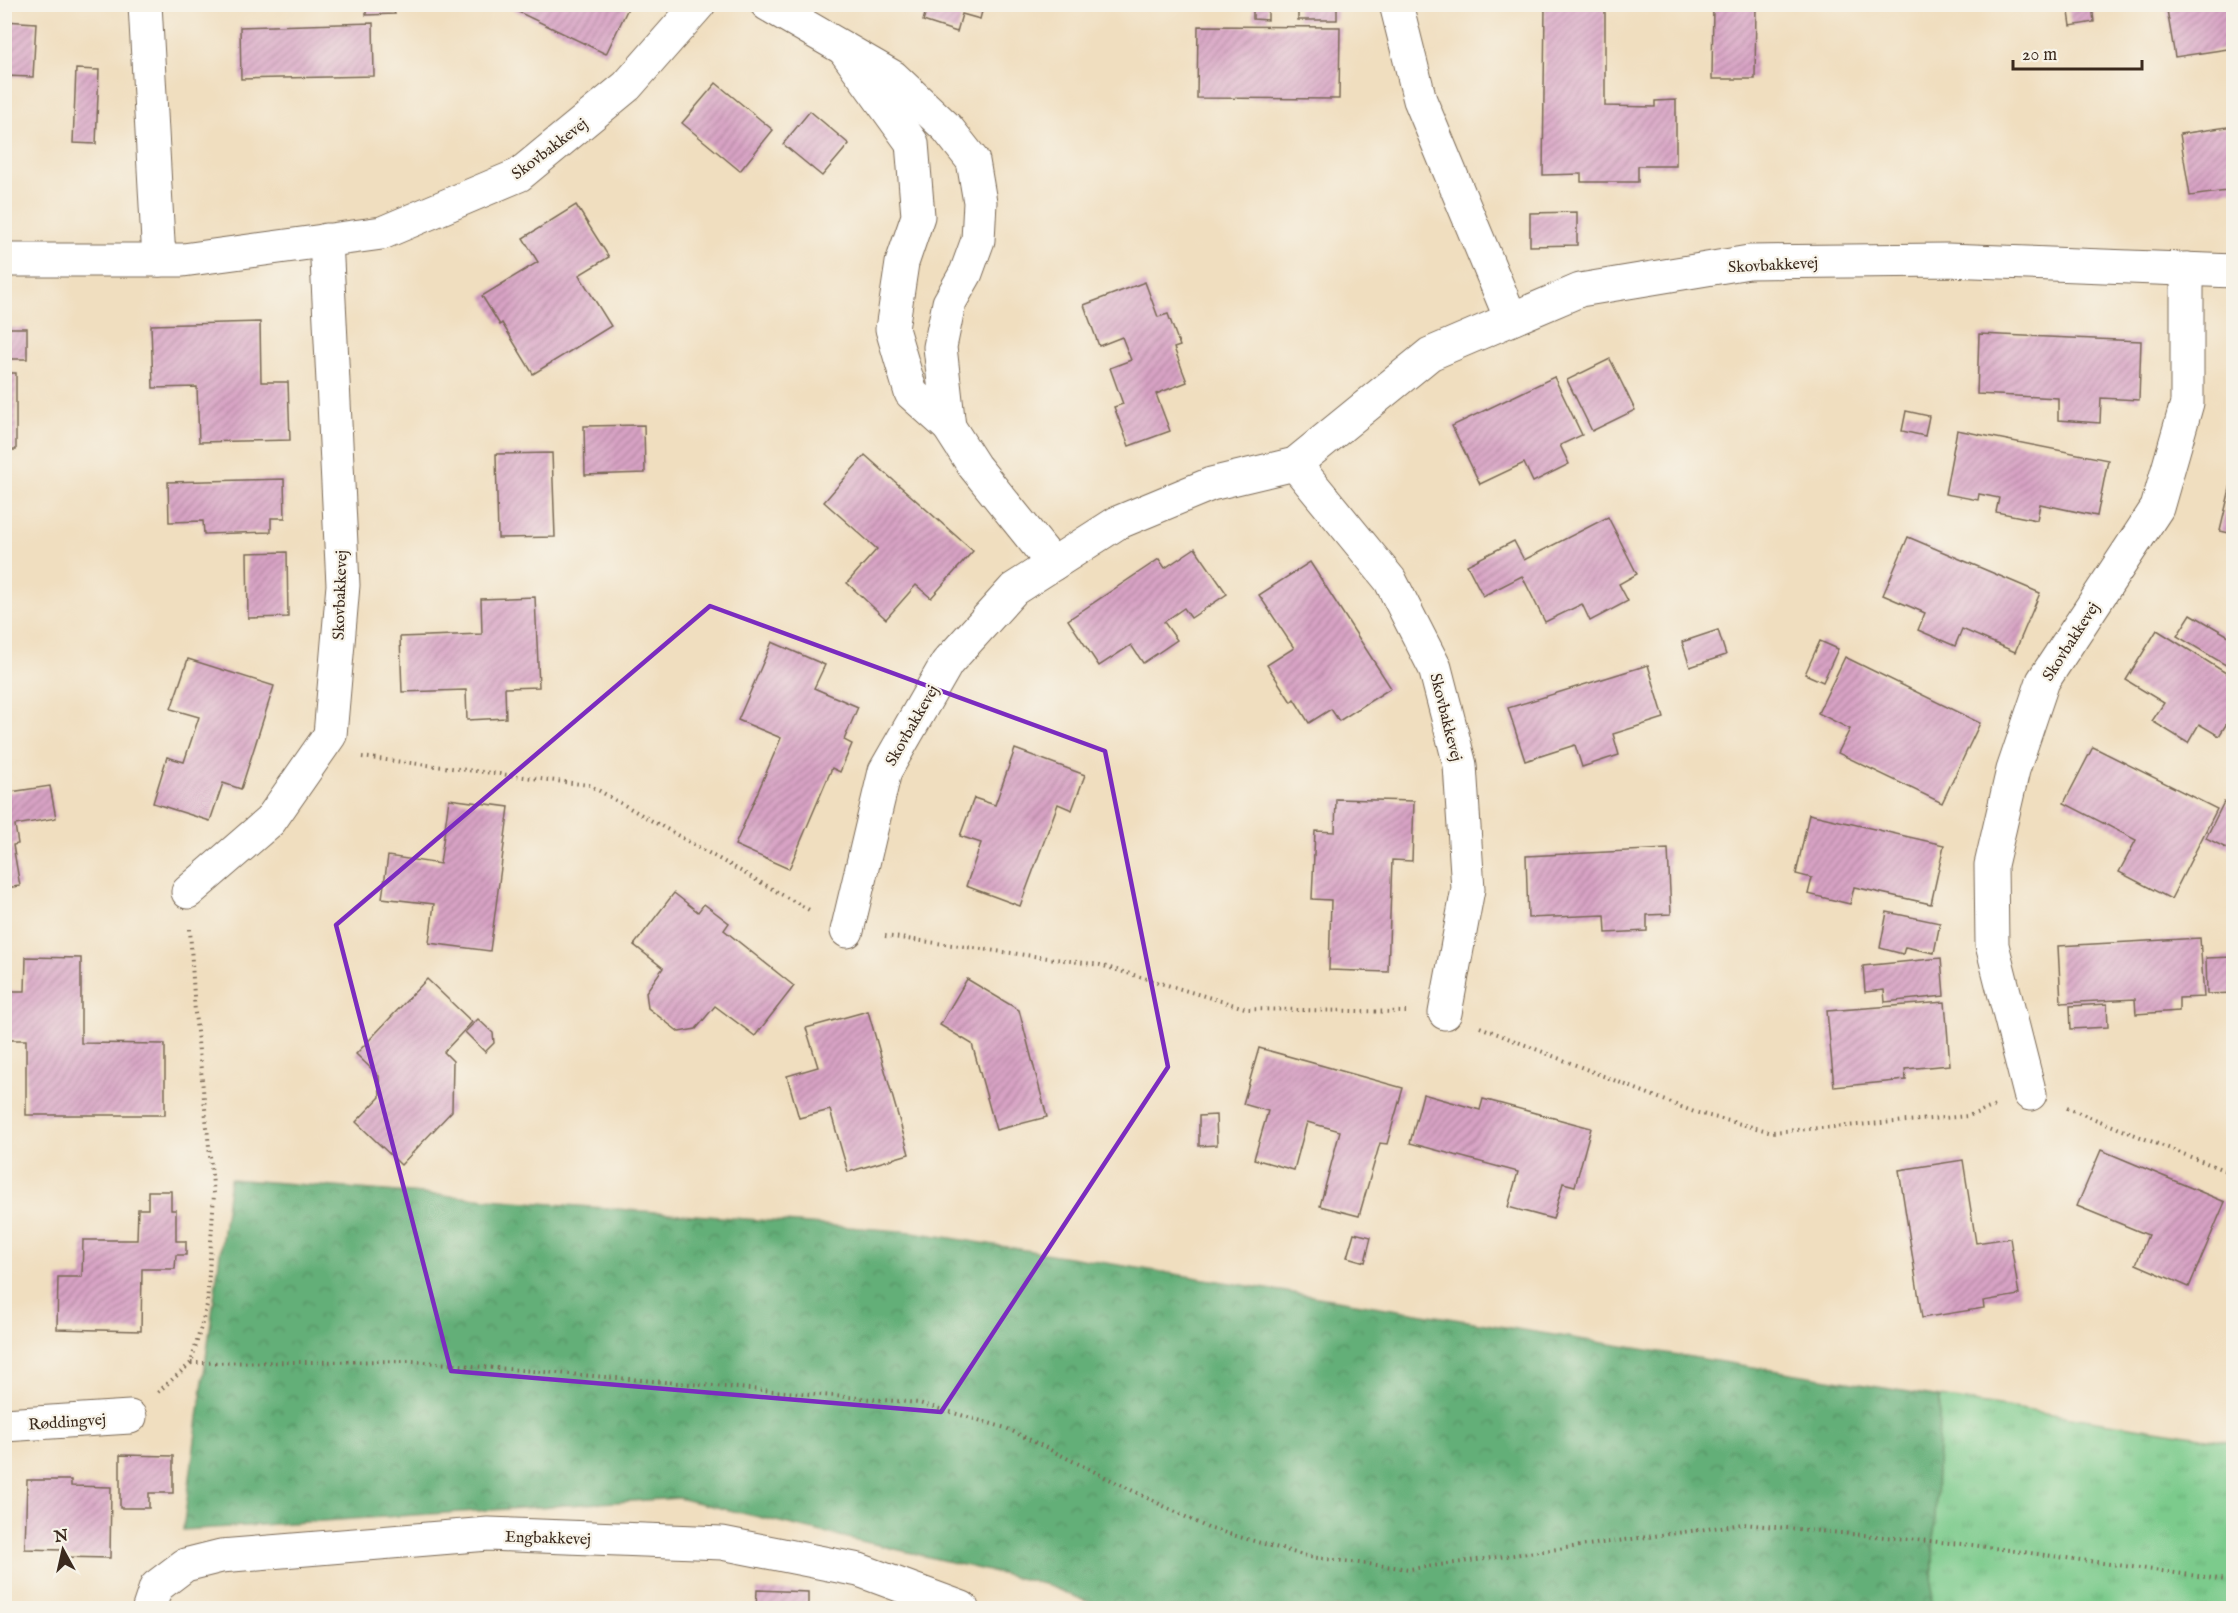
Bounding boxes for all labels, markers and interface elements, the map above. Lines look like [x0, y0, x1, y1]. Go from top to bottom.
scale bar [2013, 33, 2142, 71]
text: 20 m [2022, 44, 2057, 67]
street label: Skovbakkevej [508, 114, 592, 185]
street label: Skovbakkevej [1728, 254, 1819, 278]
street label: Skovbakkevej [329, 550, 353, 640]
street label: Skovbakkevej [2039, 599, 2105, 685]
street label: Skovbakkevej [1424, 671, 1466, 764]
street label: Skovbakkevej [882, 682, 944, 770]
street label: Røddingvej [28, 1410, 107, 1436]
north arrow [33, 1520, 93, 1580]
text: N [52, 1526, 70, 1548]
street label: Engbakkevej [504, 1527, 591, 1550]

